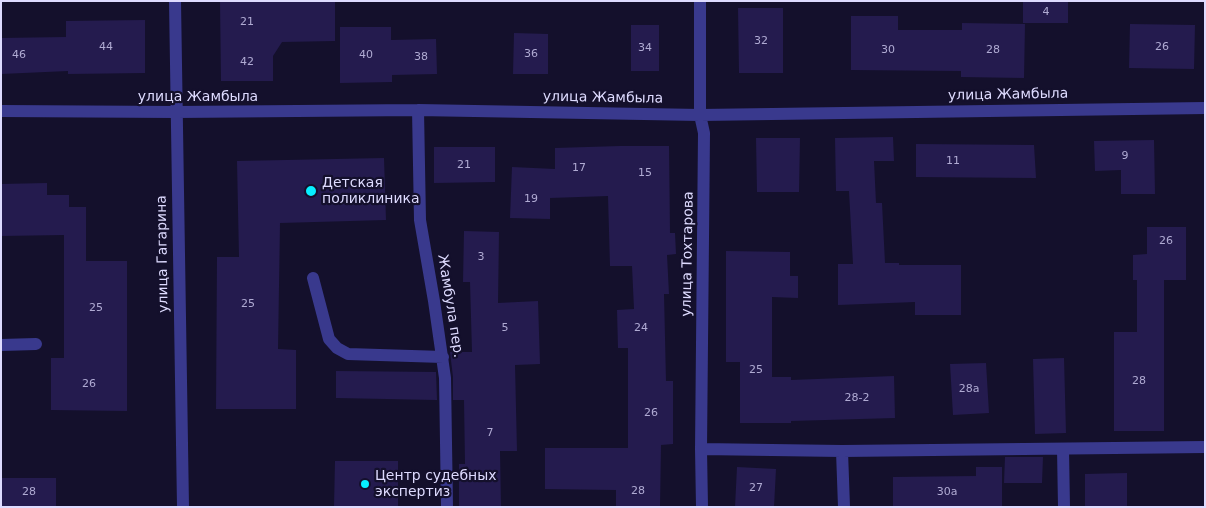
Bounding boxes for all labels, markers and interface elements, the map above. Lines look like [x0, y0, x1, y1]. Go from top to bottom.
house number: 4 [1043, 5, 1049, 19]
house number: 21 [240, 15, 254, 29]
house number: 32 [754, 34, 768, 48]
house number: 44 [99, 40, 113, 54]
house number: 26 [1155, 40, 1169, 54]
house number: 34 [638, 41, 652, 55]
house number: 30 [881, 43, 895, 57]
house number: 28 [986, 43, 1000, 57]
house number: 36 [524, 47, 538, 61]
house number: 46 [12, 48, 26, 62]
house number: 40 [359, 48, 373, 62]
house number: 38 [414, 50, 428, 64]
house number: 42 [240, 55, 254, 69]
street label: улица Жамбыла [948, 86, 1068, 104]
street label: улица Жамбыла [138, 89, 258, 105]
street label: улица Жамбыла [543, 89, 663, 107]
house number: 9 [1122, 149, 1128, 163]
house number: 11 [946, 154, 960, 168]
house number: 21 [457, 158, 471, 172]
house number: 17 [572, 161, 586, 175]
house number: 15 [638, 166, 652, 180]
place label: Детская поликлиника [322, 175, 420, 208]
marker: Детская поликлиника [304, 184, 318, 198]
street label: улица Тохтарова [679, 191, 697, 317]
house number: 19 [524, 192, 538, 206]
street label: улица Гагарина [154, 195, 172, 313]
house number: 26 [1159, 234, 1173, 248]
house number: 3 [478, 250, 484, 264]
street label: Жамбула пер. [434, 253, 466, 359]
house number: 25 [241, 297, 255, 311]
house number: 25 [89, 301, 103, 315]
house number: 5 [502, 321, 508, 335]
house number: 24 [634, 321, 648, 335]
house number: 25 [749, 363, 763, 377]
house number: 28 [1132, 374, 1146, 388]
house number: 26 [82, 377, 96, 391]
house number: 28а [959, 382, 979, 396]
house number: 28-2 [845, 391, 869, 405]
house number: 26 [644, 406, 658, 420]
house number: 7 [487, 426, 493, 440]
place label: Центр судебных экспертиз [375, 468, 497, 501]
marker: Центр судебных экспертиз [359, 478, 371, 490]
house number: 27 [749, 481, 763, 495]
house number: 28 [631, 484, 645, 498]
house number: 28 [22, 485, 36, 499]
house number: 30а [937, 485, 957, 499]

